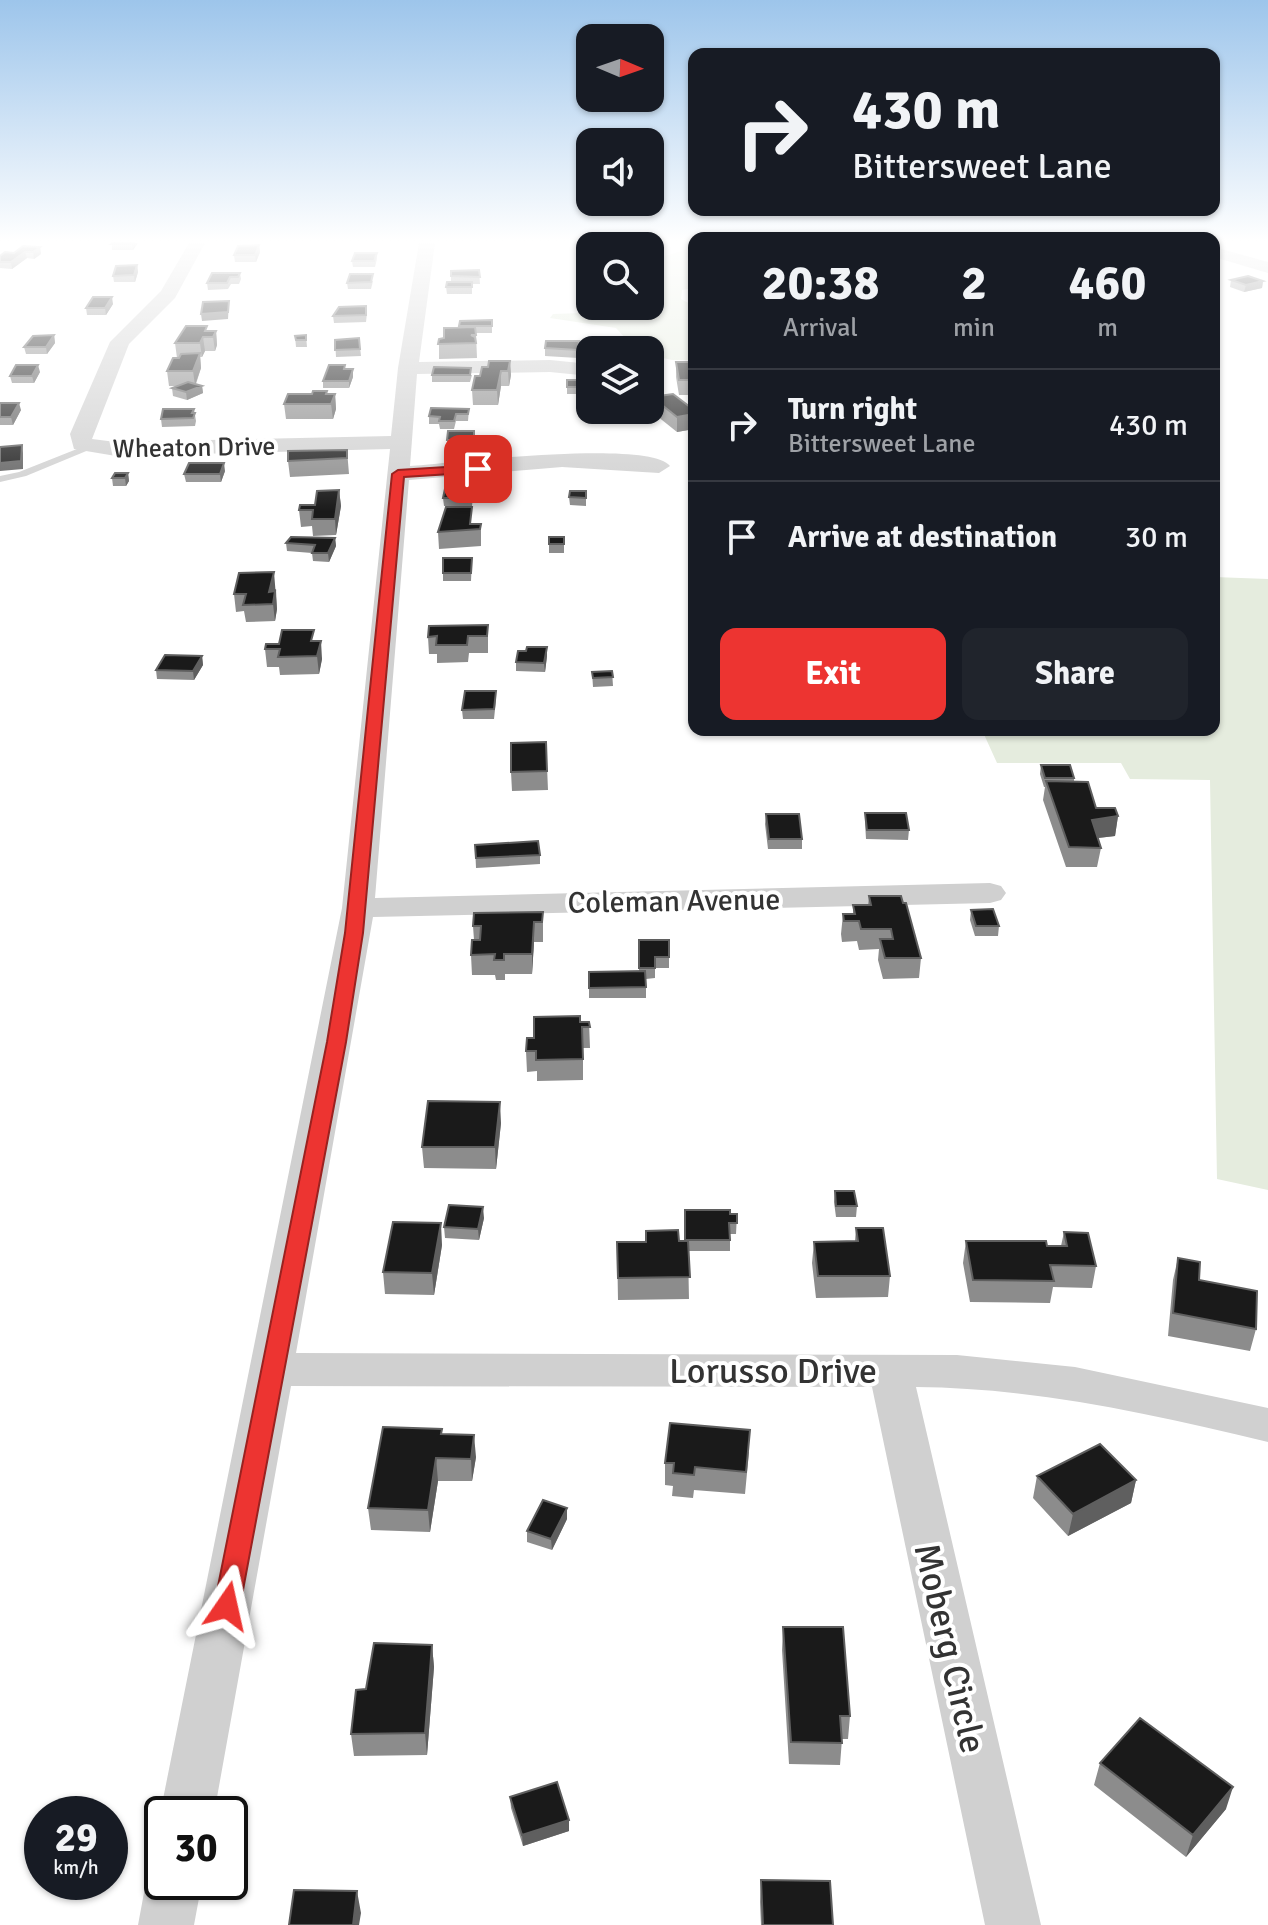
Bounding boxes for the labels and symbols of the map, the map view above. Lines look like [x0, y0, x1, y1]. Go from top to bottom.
north arrow [576, 24, 664, 112]
street label: Wheaton Drive [112, 431, 276, 465]
pin [444, 435, 512, 503]
street label: Coleman Avenue [567, 881, 781, 922]
street label: Lorusso Drive [669, 1349, 877, 1394]
street label: Moberg Circle [904, 1539, 996, 1758]
position arrow [185, 1564, 269, 1648]
speed limit sign: 30 [144, 1796, 248, 1900]

